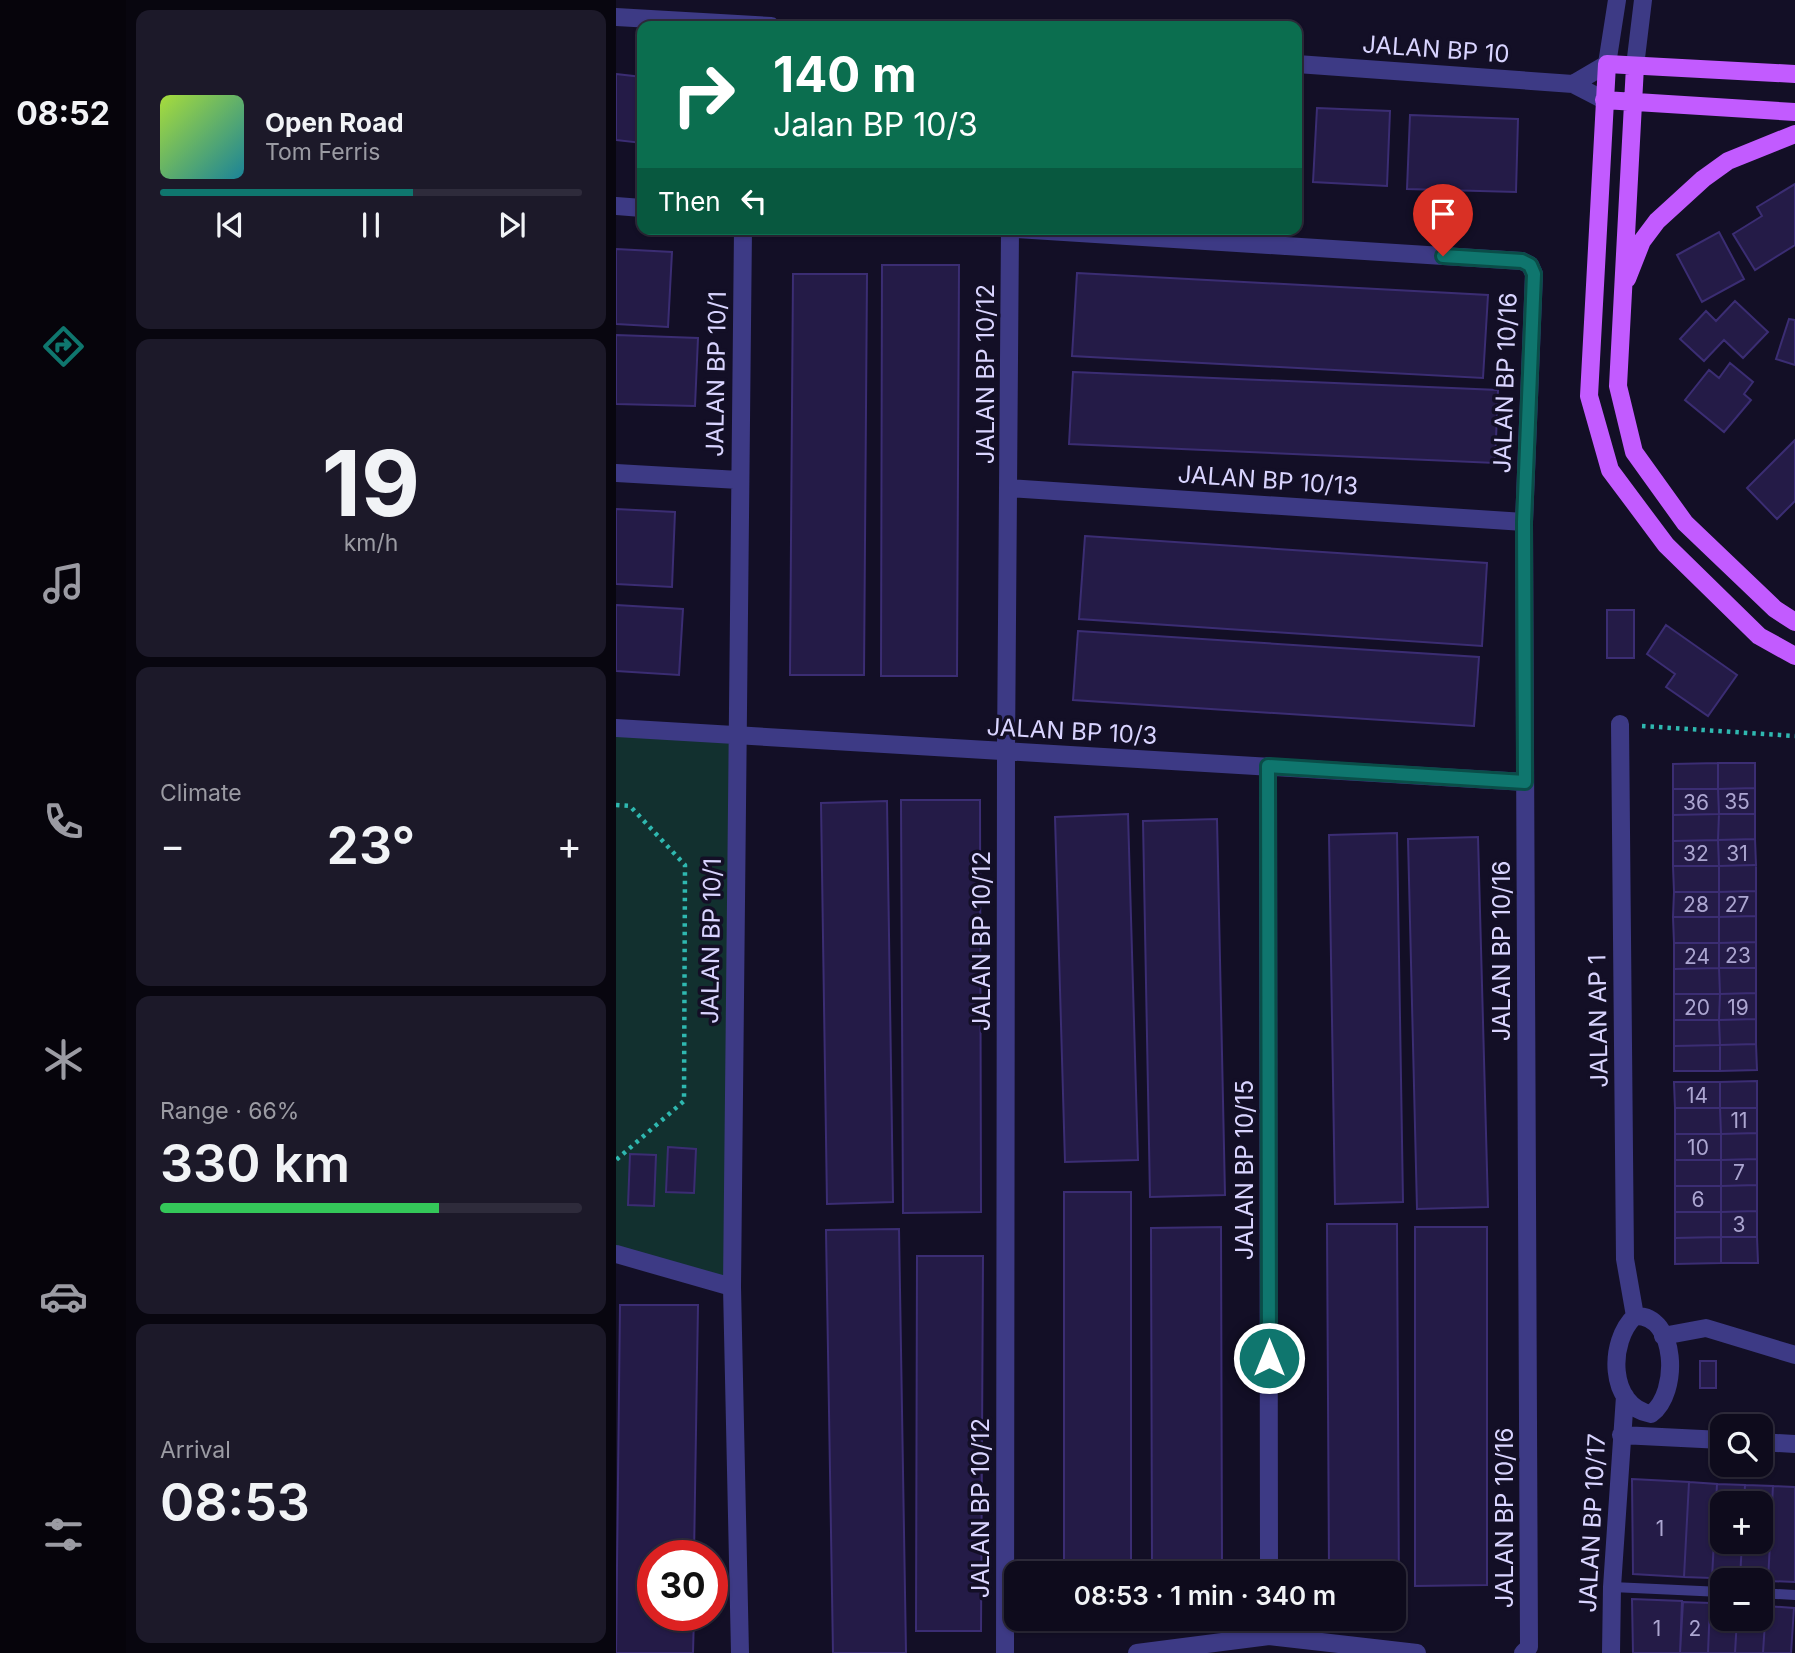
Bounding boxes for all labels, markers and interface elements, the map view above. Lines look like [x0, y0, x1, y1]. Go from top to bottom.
street label: JALAN BP 10 [1361, 29, 1511, 69]
text: 140 m [773, 45, 917, 104]
icon: right [658, 49, 749, 140]
text: 08:52 [16, 94, 110, 133]
text: Jalan BP 10/3 [773, 105, 978, 144]
text: Open Road [265, 107, 404, 138]
text: Tom Ferris [265, 138, 380, 166]
icon: left [735, 182, 773, 220]
pin [1413, 184, 1473, 256]
text: Then [658, 186, 721, 217]
icon: arrive [1424, 195, 1462, 233]
icon: previous [211, 206, 249, 244]
icon: pause [352, 206, 390, 244]
icon: next [493, 206, 531, 244]
street label: JALAN BP 10/12 [971, 284, 1000, 464]
street label: JALAN BP 10/1 [700, 291, 732, 457]
street label: JALAN BP 10/16 [1487, 292, 1523, 474]
icon: directions [39, 322, 88, 371]
text: 19 [322, 428, 420, 538]
street label: JALAN BP 10/13 [1177, 459, 1359, 501]
text: km/h [344, 529, 398, 557]
icon: music [39, 559, 88, 608]
street label: JALAN BP 10/3 [986, 712, 1158, 750]
text: Climate [160, 779, 242, 807]
house number: 35 [1724, 789, 1750, 814]
house number: 36 [1683, 790, 1709, 815]
icon: phone [39, 797, 88, 846]
text: 23° [327, 814, 415, 877]
text: − [160, 822, 185, 868]
text: + [557, 822, 582, 868]
house number: 32 [1683, 841, 1709, 866]
house number: 31 [1726, 841, 1748, 866]
street label: JALAN BP 10/12 [967, 851, 996, 1031]
street label: JALAN BP 10/1 [695, 858, 727, 1024]
street label: JALAN BP 10/16 [1487, 861, 1516, 1041]
house number: 28 [1683, 892, 1709, 917]
house number: 27 [1725, 892, 1749, 917]
house number: 23 [1725, 943, 1751, 968]
house number: 24 [1684, 944, 1710, 969]
street label: JALAN AP 1 [1582, 954, 1614, 1088]
house number: 20 [1684, 995, 1710, 1020]
house number: 19 [1727, 995, 1749, 1020]
icon: climate [39, 1035, 88, 1084]
street label: JALAN BP 10/15 [1230, 1080, 1259, 1260]
house number: 14 [1686, 1083, 1708, 1108]
text: Range · 66% [160, 1097, 299, 1125]
house number: 11 [1730, 1108, 1748, 1133]
text: 330 km [160, 1132, 350, 1195]
house number: 10 [1687, 1135, 1709, 1160]
house number: 7 [1733, 1160, 1745, 1185]
house number: 6 [1691, 1187, 1705, 1212]
house number: 3 [1733, 1212, 1745, 1237]
icon: car [39, 1272, 88, 1321]
position arrow [1232, 1321, 1306, 1395]
map controls [1710, 1414, 1773, 1631]
button: search [1710, 1414, 1773, 1477]
street label: JALAN BP 10/12 [966, 1418, 995, 1598]
street label: JALAN BP 10/16 [1490, 1428, 1519, 1608]
street label: JALAN BP 10/17 [1573, 1433, 1611, 1613]
text: Arrival [160, 1436, 231, 1464]
text: 08:53 [160, 1471, 310, 1534]
button: + [1710, 1491, 1773, 1554]
icon: filters [39, 1510, 88, 1559]
house number: 1 [1656, 1516, 1664, 1541]
speed limit sign: 30 [637, 1540, 728, 1631]
button: − [1710, 1568, 1773, 1631]
text: 08:53 · 1 min · 340 m [1074, 1580, 1336, 1611]
house number: 1 [1653, 1616, 1661, 1641]
house number: 2 [1689, 1616, 1701, 1641]

